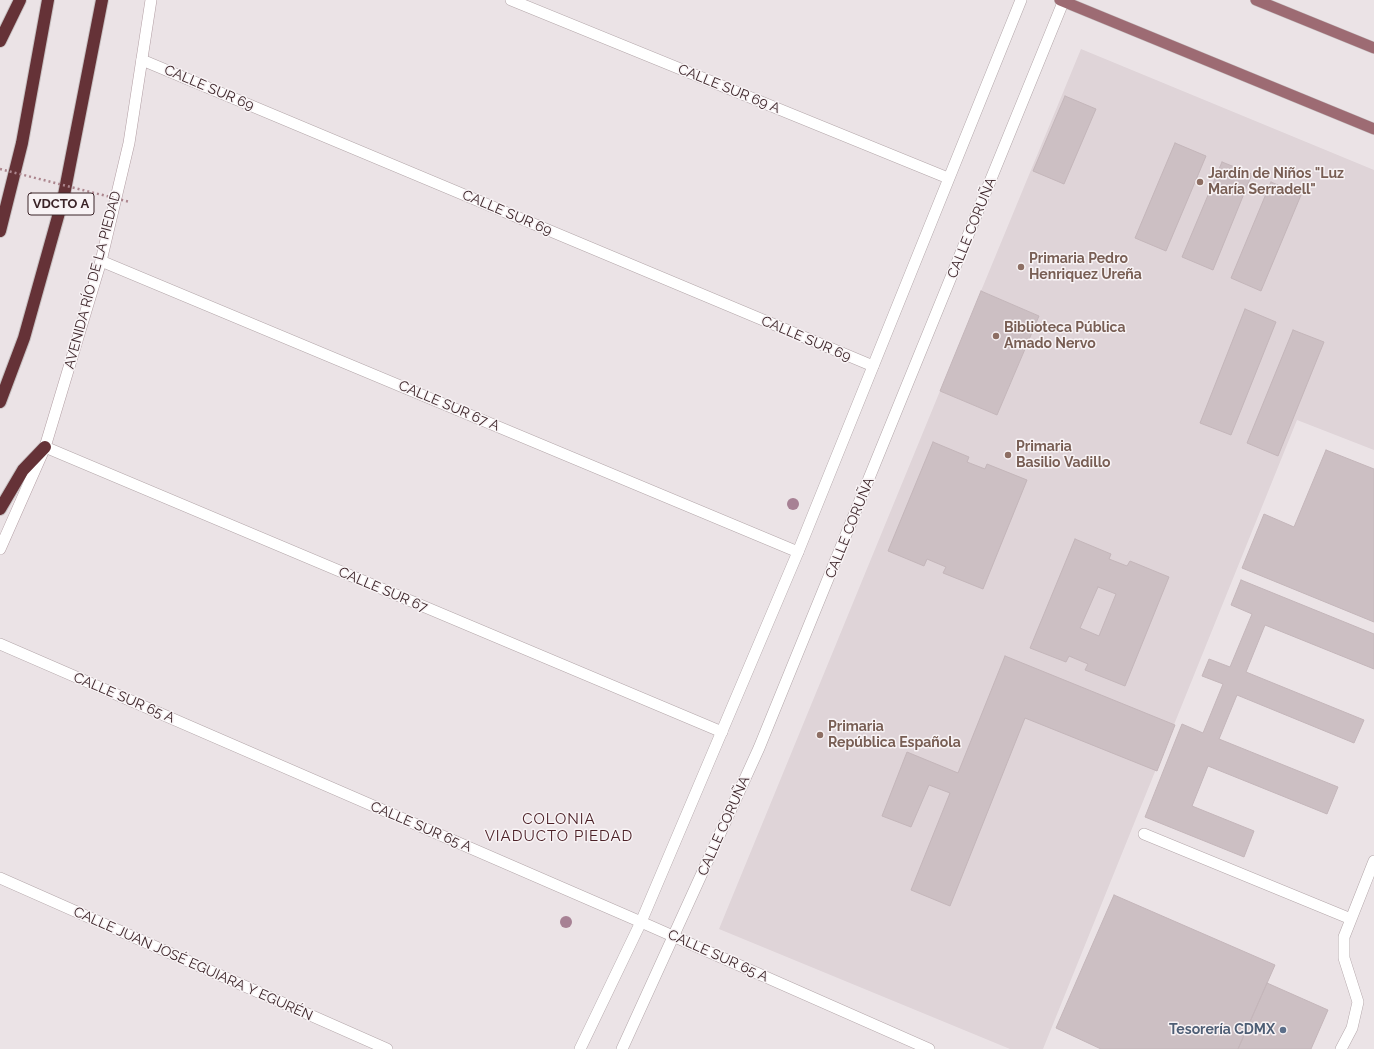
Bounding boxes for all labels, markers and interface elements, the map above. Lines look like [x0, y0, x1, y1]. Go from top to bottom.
street label: CALLE SUR 69 A [675, 61, 783, 117]
street label: CALLE SUR 69 [162, 62, 256, 114]
place label: Jardín de Niños "Luz María Serradell" [1208, 166, 1344, 198]
street label: CALLE CORUÑA [944, 175, 1000, 281]
marker: Jardín de Niños "Luz María Serradell" [1195, 177, 1205, 187]
street label: CALLE SUR 69 [460, 187, 554, 239]
street label: AVENIDA RÍO DE LA PIEDAD [61, 189, 125, 371]
road number: VDCTO A [28, 193, 94, 215]
place label: Primaria Pedro Henriquez Ureña [1029, 251, 1142, 284]
marker: Primaria Pedro Henriquez Ureña [1016, 262, 1026, 272]
street label: CALLE SUR 69 [759, 313, 853, 365]
place label: Biblioteca Pública Amado Nervo [1004, 320, 1125, 352]
marker: Biblioteca Pública Amado Nervo [991, 331, 1001, 341]
street label: CALLE SUR 67 A [396, 377, 502, 435]
place label: Primaria Basilio Vadillo [1016, 439, 1111, 472]
marker: Primaria Basilio Vadillo [1003, 450, 1013, 460]
street label: CALLE CORUÑA [822, 475, 878, 581]
street label: CALLE SUR 67 [336, 564, 430, 616]
street label: CALLE SUR 65 A [71, 669, 177, 727]
place label: Primaria República Española [828, 719, 961, 752]
marker: Primaria República Española [815, 730, 825, 740]
street label: CALLE CORUÑA [694, 774, 754, 878]
street label: CALLE SUR 65 A [368, 798, 474, 856]
district label: COLONIA VIADUCTO PIEDAD [485, 810, 633, 845]
street label: CALLE JUAN JOSÉ EGUIARA Y EGURÉN [71, 903, 315, 1025]
street label: CALLE SUR 65 A [665, 926, 771, 986]
place label: Tesorería CDMX [1169, 1022, 1275, 1038]
marker: Tesorería CDMX [1278, 1025, 1288, 1035]

